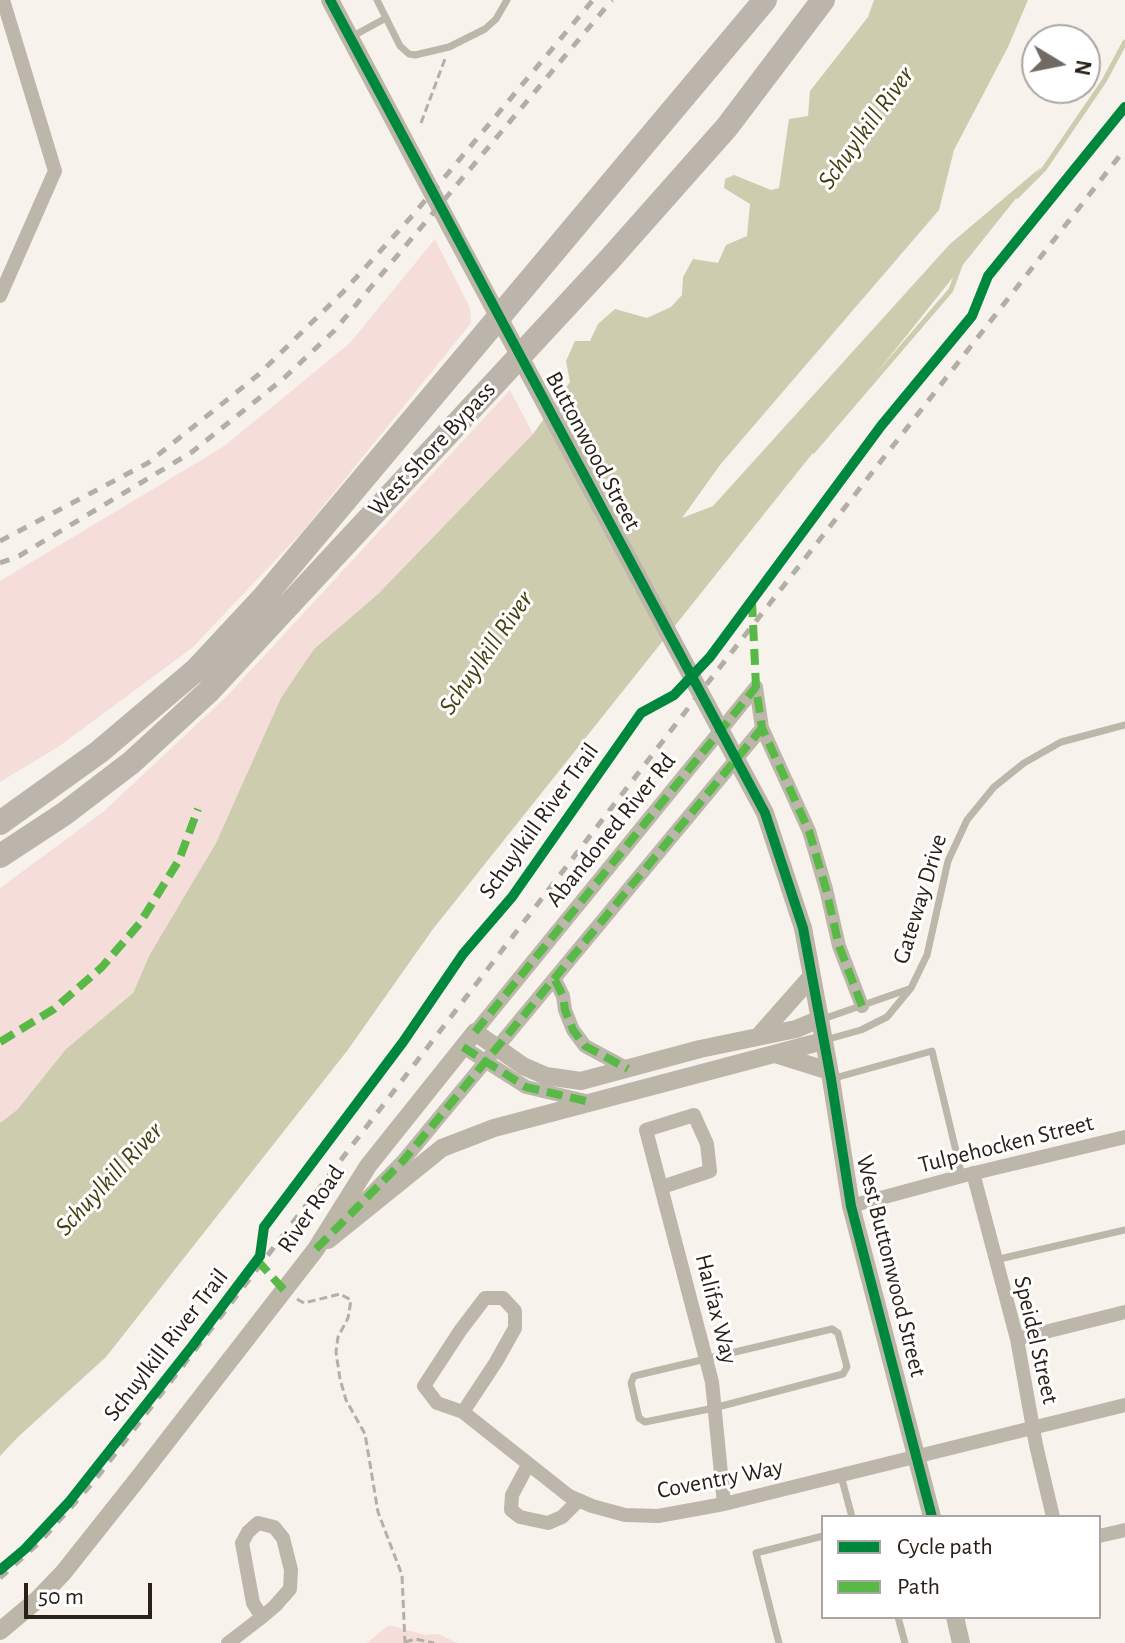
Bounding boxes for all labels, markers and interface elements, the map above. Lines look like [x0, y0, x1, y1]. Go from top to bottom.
north arrow [1021, 24, 1101, 104]
text: N [1071, 58, 1095, 77]
water label: Schuylkill River [811, 61, 921, 195]
street label: Buttonwood Street [539, 367, 647, 535]
street label: West Shore Bypass [362, 376, 502, 522]
water label: Schuylkill River [432, 585, 540, 721]
street label: Schuylkill River Trail [473, 738, 605, 904]
street label: Abandoned River Rd [540, 747, 682, 913]
street label: Gateway Drive [887, 831, 953, 967]
street label: Tulpehocken Street [915, 1108, 1097, 1180]
water label: Schuylkill River [49, 1116, 169, 1242]
street label: West Buttonwood Street [849, 1152, 933, 1380]
street label: River Road [271, 1160, 351, 1258]
street label: Halifax Way [688, 1251, 744, 1367]
street label: Schuylkill River Trail [98, 1263, 234, 1427]
street label: Speidel Street [1007, 1273, 1065, 1407]
street label: Coventry Way [655, 1453, 785, 1505]
legend [821, 1515, 1101, 1619]
text: Cycle path [897, 1535, 993, 1559]
scale bar [28, 1567, 156, 1617]
text: Path [897, 1575, 940, 1599]
text: 50 m [38, 1585, 84, 1609]

